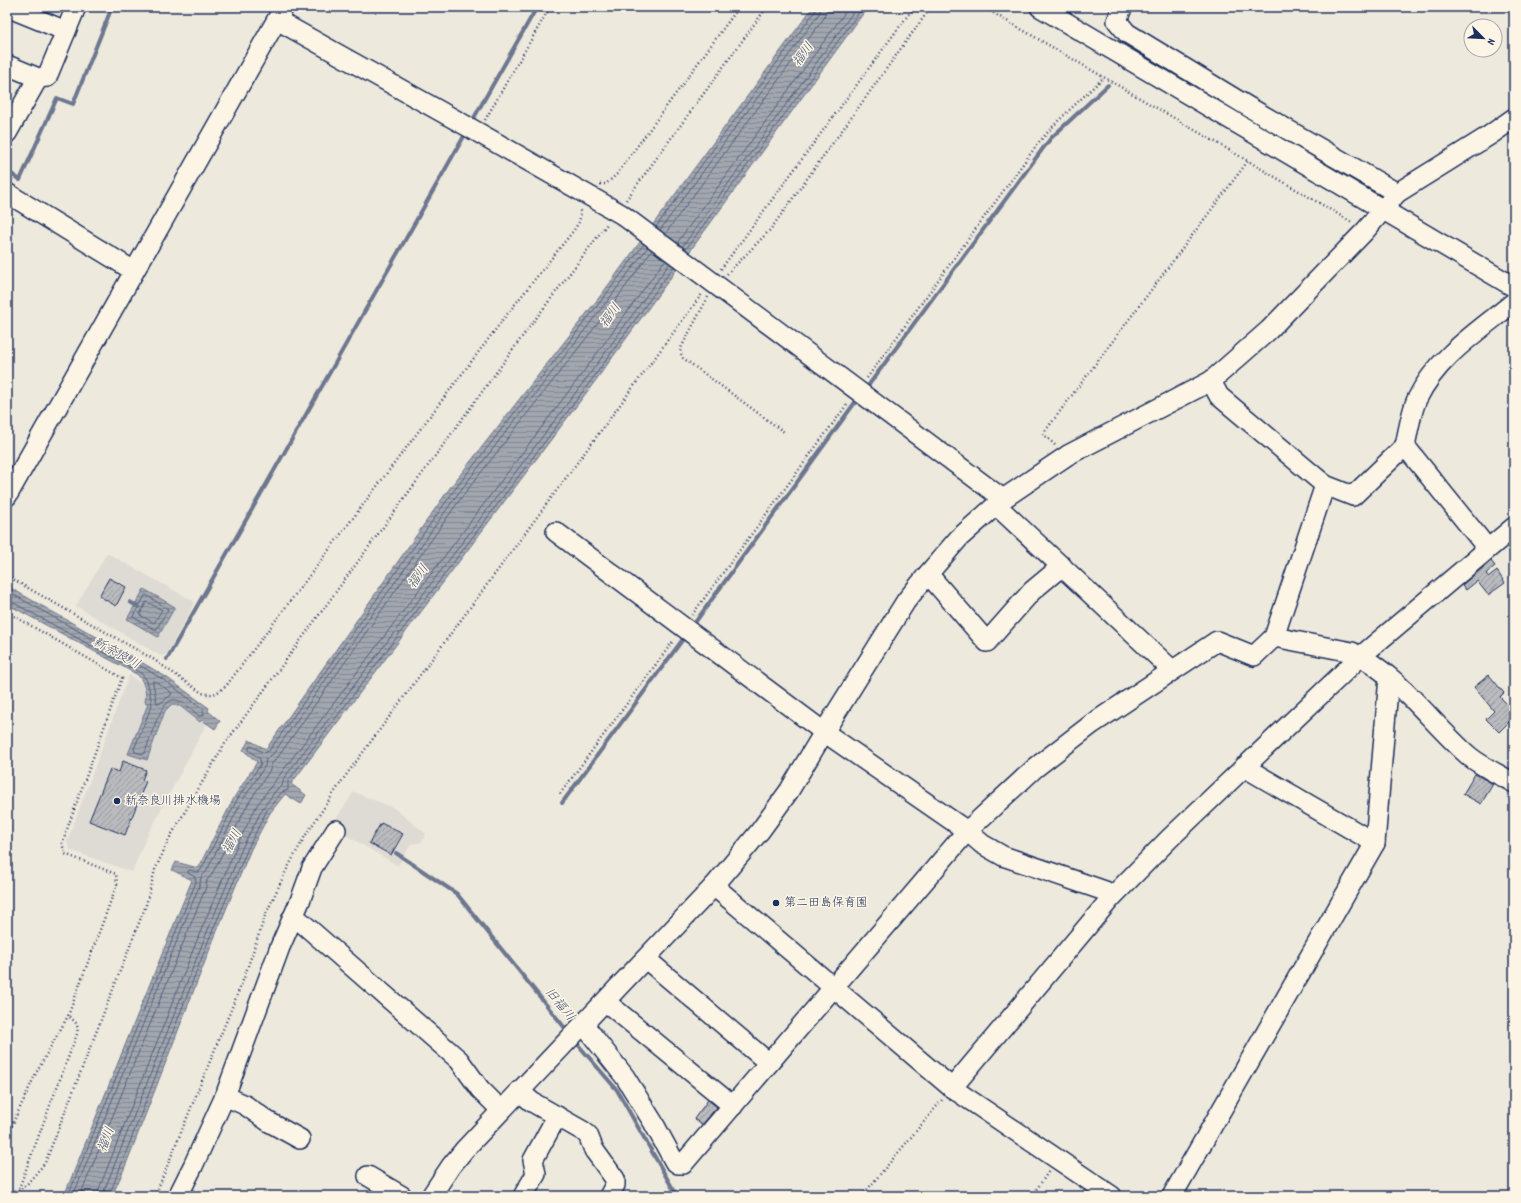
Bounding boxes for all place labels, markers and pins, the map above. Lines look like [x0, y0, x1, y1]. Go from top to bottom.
place label: 新奈良川排水機場 [125, 793, 221, 810]
marker: 新奈良川排水機場 [112, 796, 122, 806]
place label: 第二田島保育園 [784, 895, 868, 912]
marker: 第二田島保育園 [771, 898, 781, 908]

